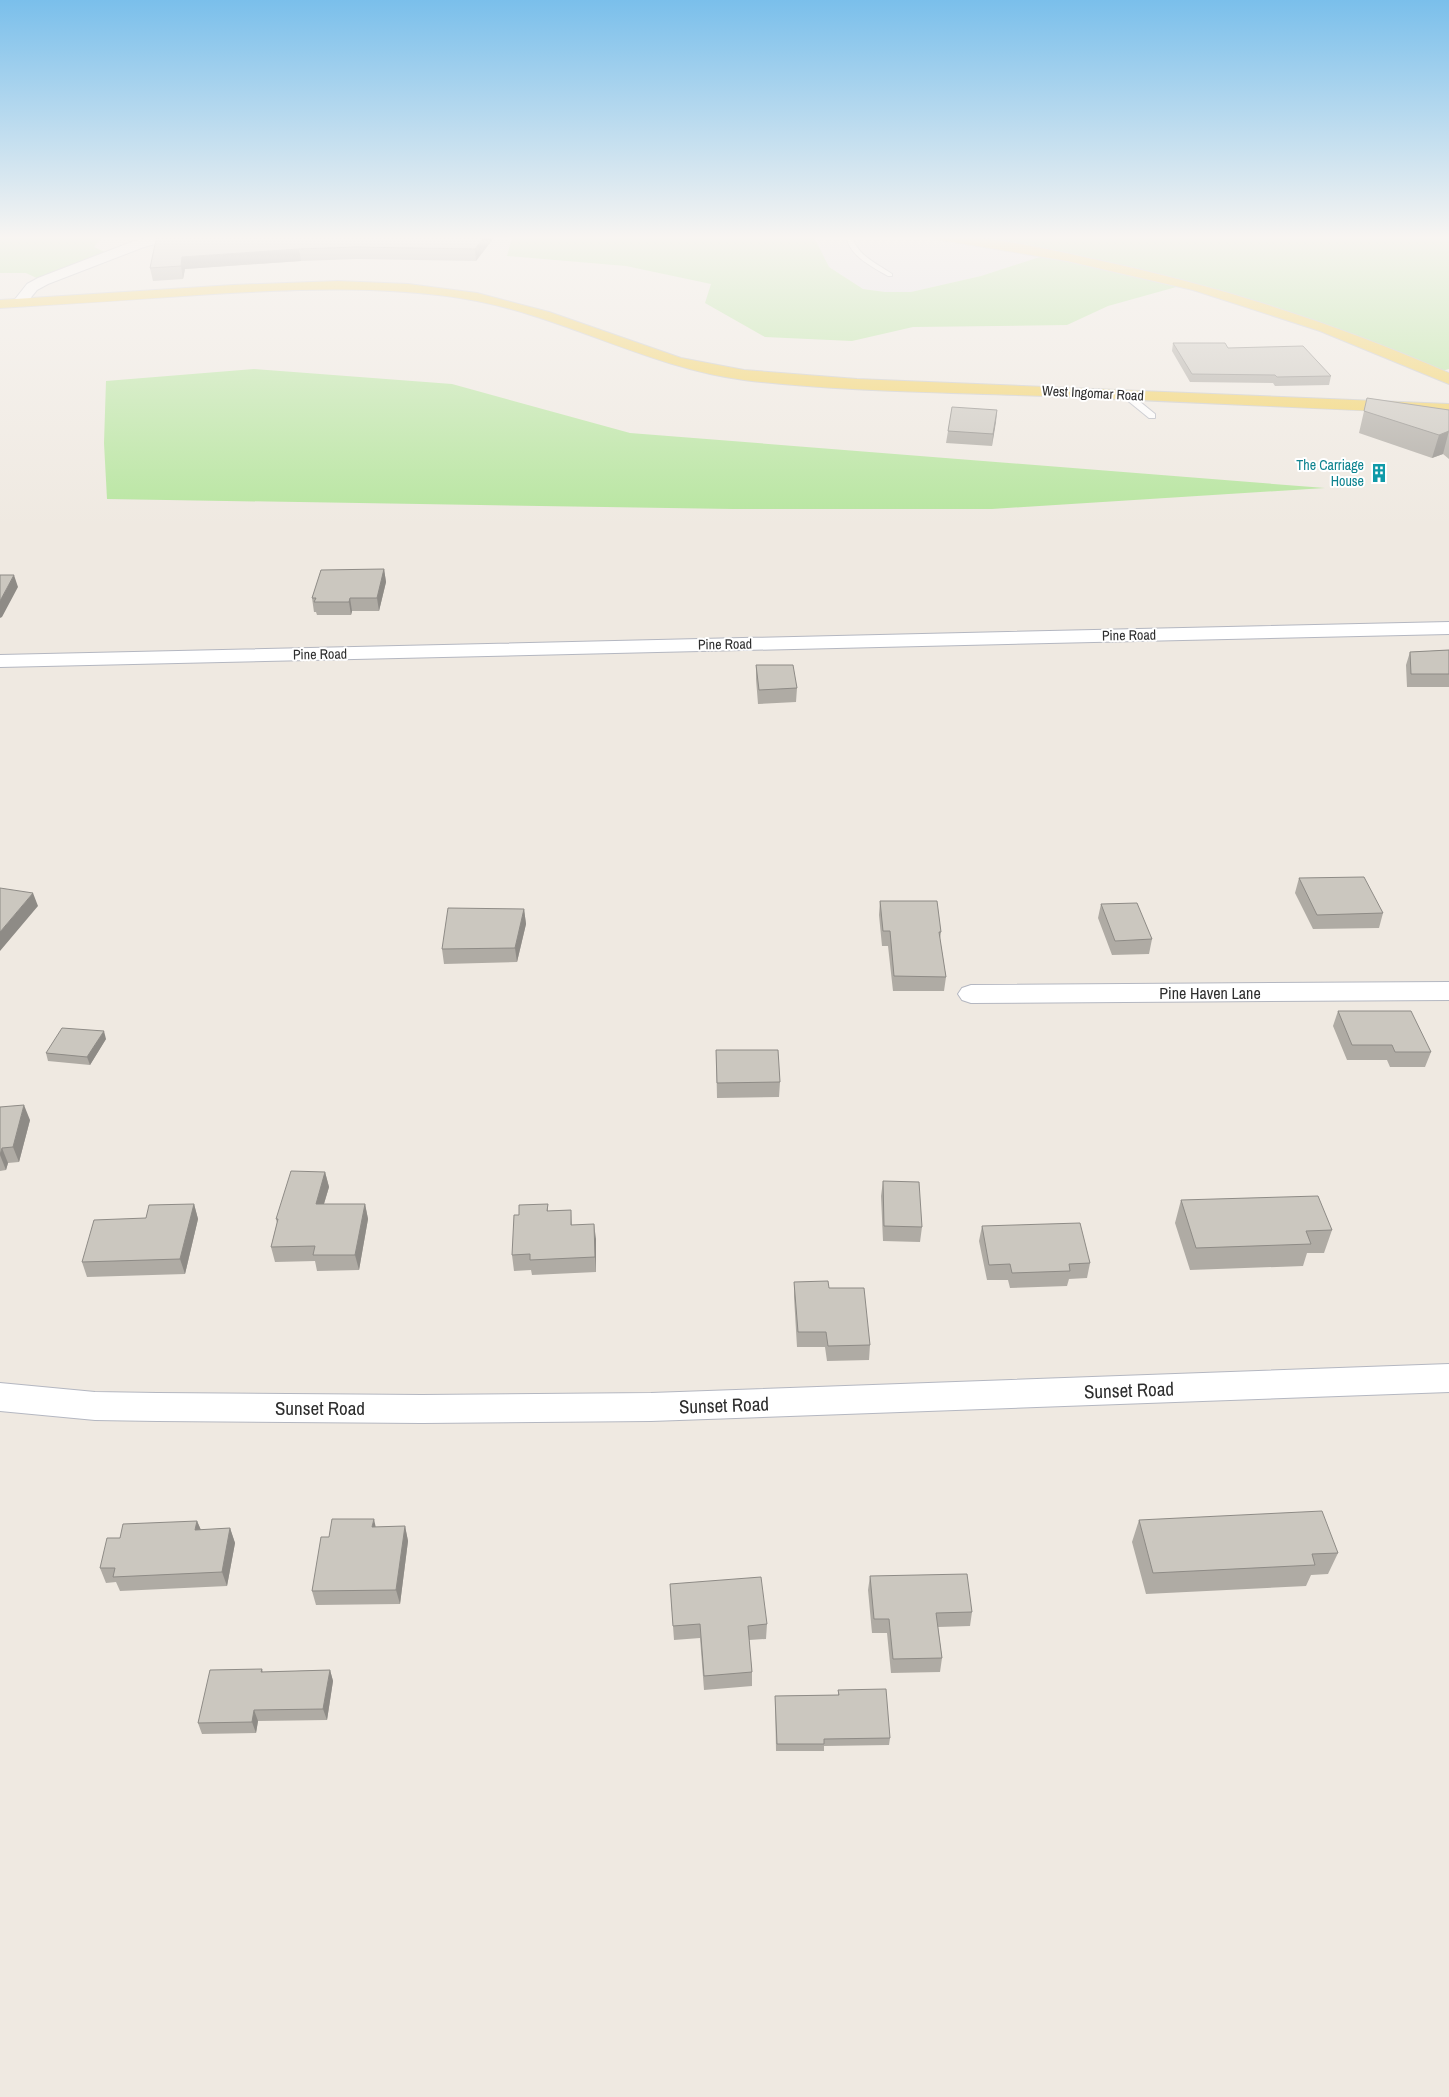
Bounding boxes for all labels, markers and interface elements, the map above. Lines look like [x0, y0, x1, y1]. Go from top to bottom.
street label: West Ingomar Road [1042, 381, 1144, 405]
place label: The Carriage House [1296, 456, 1364, 490]
building icon: The Carriage House [1368, 462, 1390, 484]
street label: Pine Road [1102, 626, 1156, 644]
street label: Pine Road [698, 635, 752, 653]
street label: Pine Road [293, 645, 347, 663]
street label: Pine Haven Lane [1159, 982, 1261, 1004]
street label: Sunset Road [1084, 1375, 1174, 1405]
street label: Sunset Road [679, 1390, 769, 1420]
street label: Sunset Road [275, 1395, 365, 1421]

